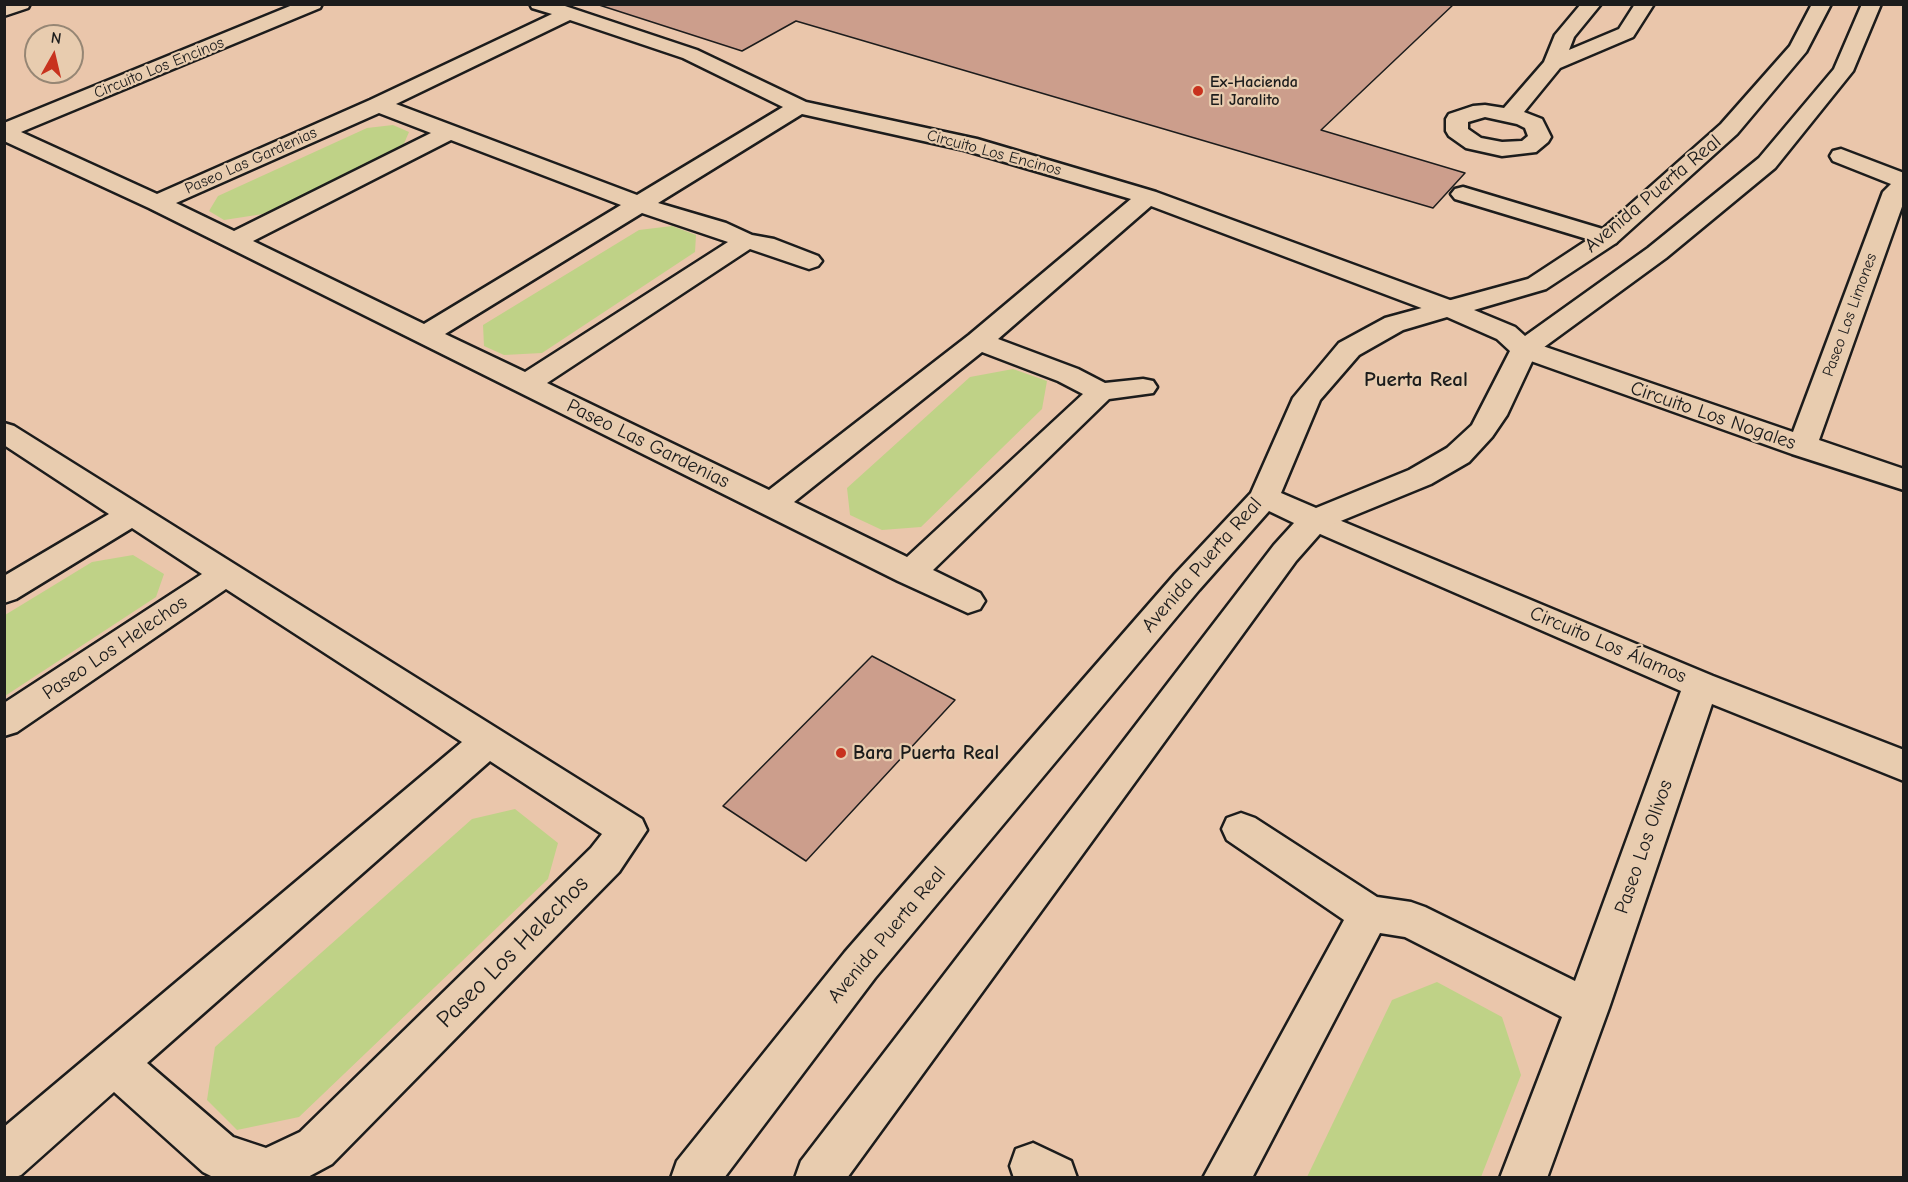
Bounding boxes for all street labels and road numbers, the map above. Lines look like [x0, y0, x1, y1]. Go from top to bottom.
street label: Circuito Los Encinos [91, 33, 227, 103]
street label: Paseo Las Gardenias [182, 123, 320, 199]
street label: Circuito Los Encinos [925, 126, 1063, 180]
street label: Avenida Puerta Real [1580, 130, 1726, 258]
street label: Paseo Los Limones [1819, 251, 1881, 379]
street label: Circuito Los Nogales [1627, 376, 1799, 456]
street label: Paseo Las Gardenias [563, 394, 733, 494]
street label: Avenida Puerta Real [1137, 493, 1267, 637]
street label: Paseo Los Helechos [38, 591, 192, 705]
street label: Circuito Los Álamos [1526, 601, 1690, 689]
street label: Paseo Los Olivos [1610, 777, 1678, 917]
street label: Avenida Puerta Real [823, 862, 951, 1008]
street label: Paseo Los Helechos [431, 870, 595, 1034]

